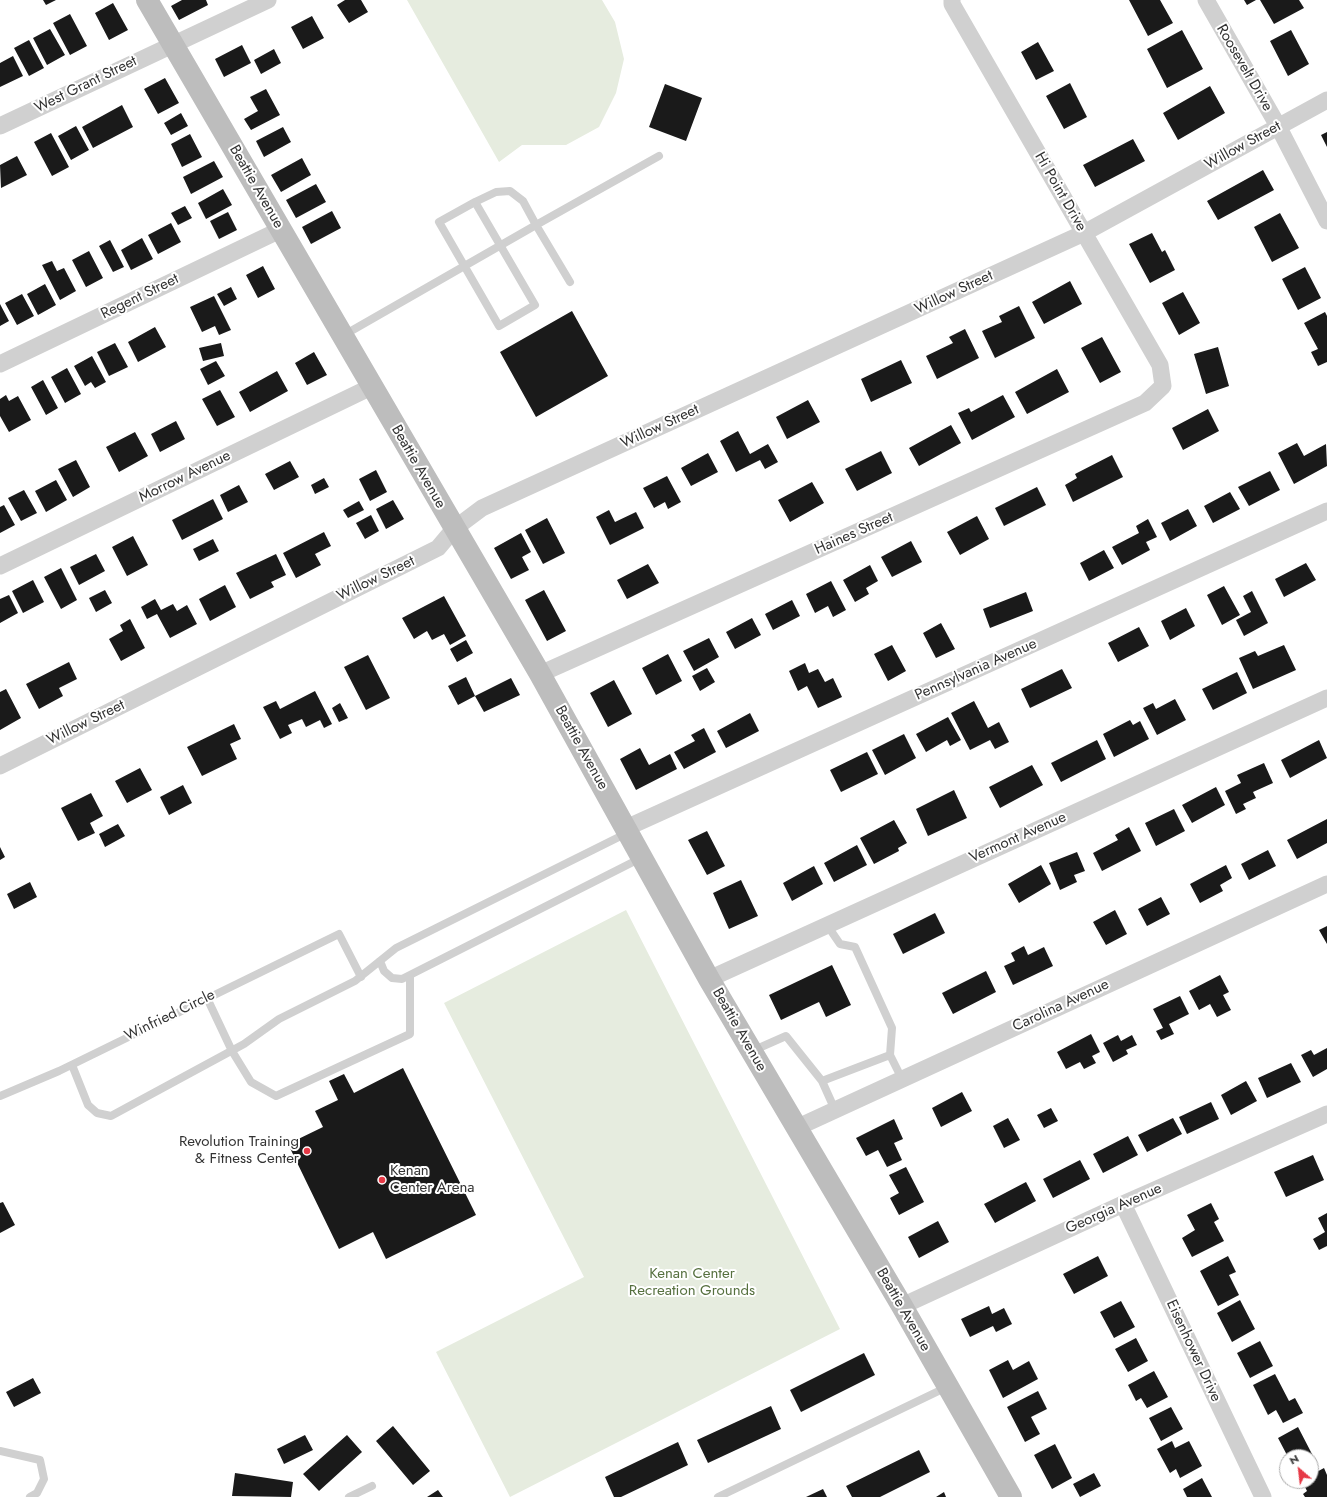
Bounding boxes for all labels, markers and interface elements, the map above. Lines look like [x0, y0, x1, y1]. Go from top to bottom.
street label: Roosevelt Drive [1212, 21, 1276, 115]
street label: West Grant Street [32, 53, 140, 117]
street label: Willow Street [1202, 118, 1284, 174]
street label: Beattie Avenue [225, 142, 287, 232]
street label: Hi Point Drive [1030, 149, 1090, 235]
street label: Willow Street [912, 267, 996, 319]
street label: Regent Street [98, 270, 182, 324]
street label: Willow Street [618, 401, 702, 453]
street label: Beattie Avenue [387, 422, 449, 512]
street label: Morrow Avenue [136, 447, 234, 507]
street label: Haines Street [812, 509, 896, 559]
street label: Willow Street [334, 552, 418, 606]
street label: Pennsylvania Avenue [912, 635, 1040, 705]
street label: Willow Street [44, 696, 128, 750]
street label: Beattie Avenue [550, 703, 612, 793]
street label: Vermont Avenue [967, 809, 1069, 867]
street label: Carolina Avenue [1010, 976, 1112, 1036]
street label: Beattie Avenue [708, 985, 770, 1075]
street label: Winfried Circle [122, 986, 218, 1046]
place label: Revolution Training & Fitness Center [179, 1133, 299, 1168]
marker: Revolution Training & Fitness Center [302, 1146, 312, 1156]
place label: Kenan Center Arena [390, 1162, 474, 1197]
marker: Kenan Center Arena [377, 1175, 387, 1185]
street label: Georgia Avenue [1063, 1180, 1165, 1238]
park label: Kenan Center Recreation Grounds [629, 1265, 755, 1300]
street label: Beattie Avenue [872, 1265, 934, 1355]
street label: Eisenhower Drive [1162, 1297, 1224, 1405]
north arrow [1279, 1449, 1319, 1489]
text: N [1286, 1450, 1301, 1468]

